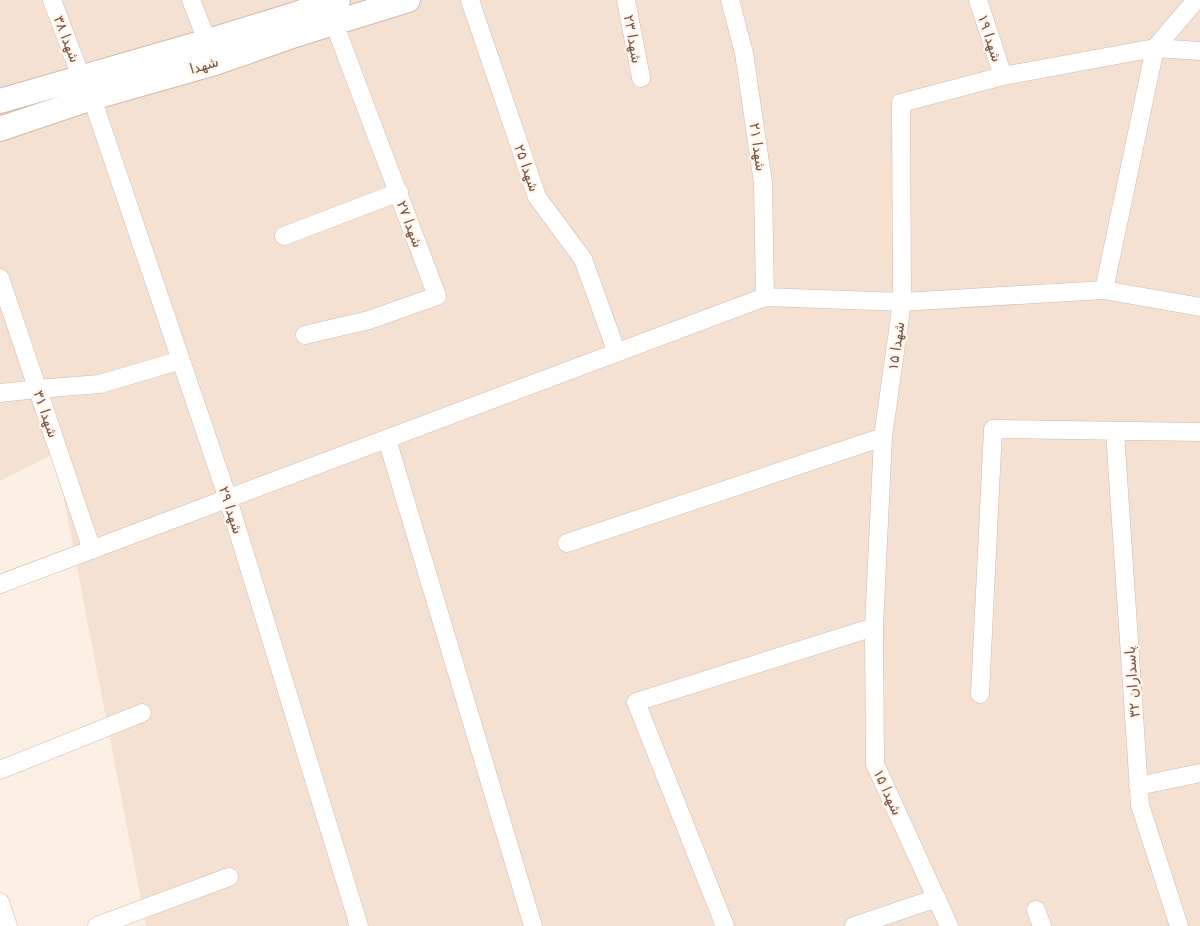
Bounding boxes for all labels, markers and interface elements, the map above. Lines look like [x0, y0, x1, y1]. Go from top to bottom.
street label: شهدا ۱۹ [974, 12, 1005, 64]
street label: شهدا ۳۸ [50, 13, 83, 65]
street label: شهدا ۲۳ [620, 14, 645, 65]
street label: شهدا [188, 53, 221, 78]
street label: شهدا ۲۱ [746, 122, 769, 172]
street label: شهدا ۲۵ [511, 142, 543, 194]
street label: شهدا ۲۷ [393, 198, 426, 250]
street label: شهدا ۱۵ [885, 321, 908, 371]
street label: شهدا ۳۱ [30, 388, 62, 440]
street label: شهدا ۲۹ [215, 484, 246, 536]
street label: پاسداران ۳۲ [1122, 646, 1143, 718]
street label: شهدا ۱۵ [870, 766, 906, 818]

